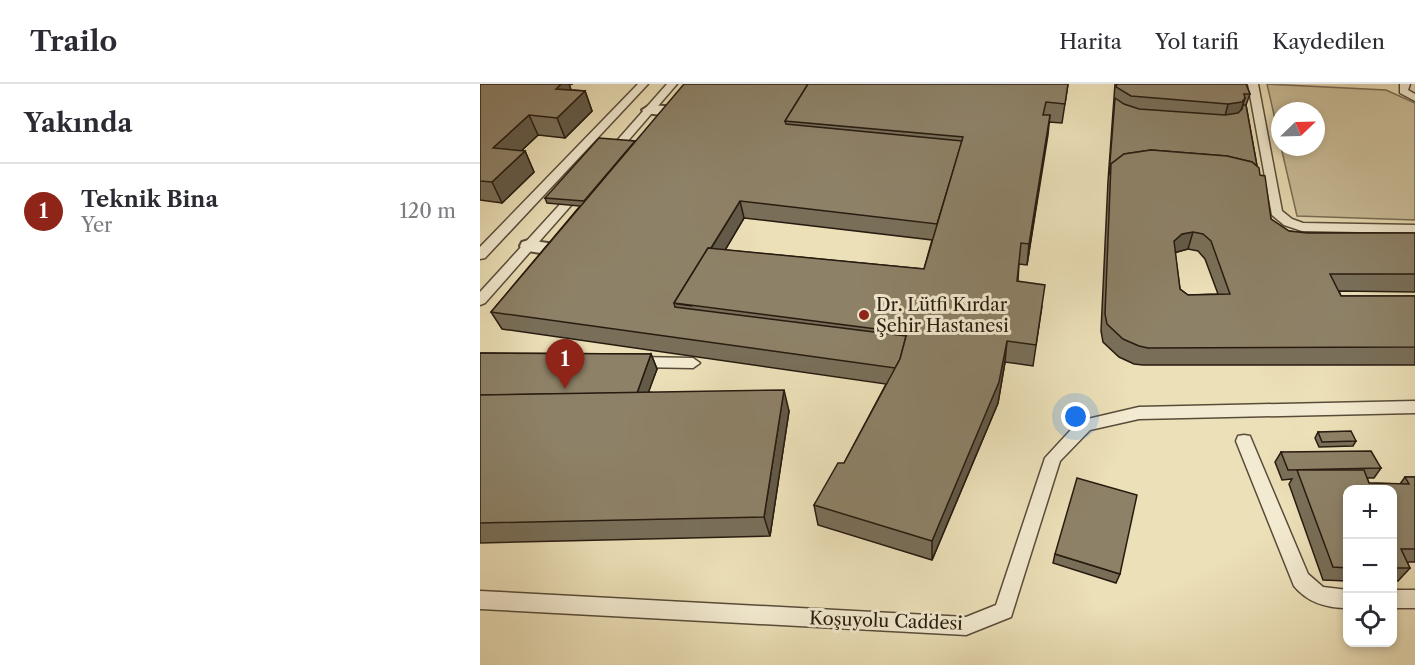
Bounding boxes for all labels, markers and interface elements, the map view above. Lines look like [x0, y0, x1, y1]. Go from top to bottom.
text: Trailo [30, 24, 117, 58]
text: Harita [1059, 29, 1122, 54]
text: Yol tarifi [1155, 29, 1239, 54]
text: Kaydedilen [1272, 29, 1385, 54]
north arrow [1271, 102, 1325, 156]
text: Yakında [24, 107, 133, 139]
text: Teknik Bina [81, 186, 218, 213]
text: 1 [39, 199, 48, 223]
text: 120 m [399, 199, 456, 223]
text: Yer [81, 213, 113, 237]
place label: Dr. Lütfi Kırdar Şehir Hastanesi [876, 294, 1009, 337]
marker: Dr. Lütfi Kırdar Şehir Hastanesi [857, 308, 871, 322]
pin: 1 [546, 340, 584, 389]
your location [1061, 402, 1090, 431]
map controls [1343, 485, 1397, 647]
button: + [1343, 485, 1397, 539]
button: − [1343, 539, 1397, 593]
button: locate [1343, 593, 1397, 647]
street label: Koşuyolu Caddesi [809, 607, 964, 635]

